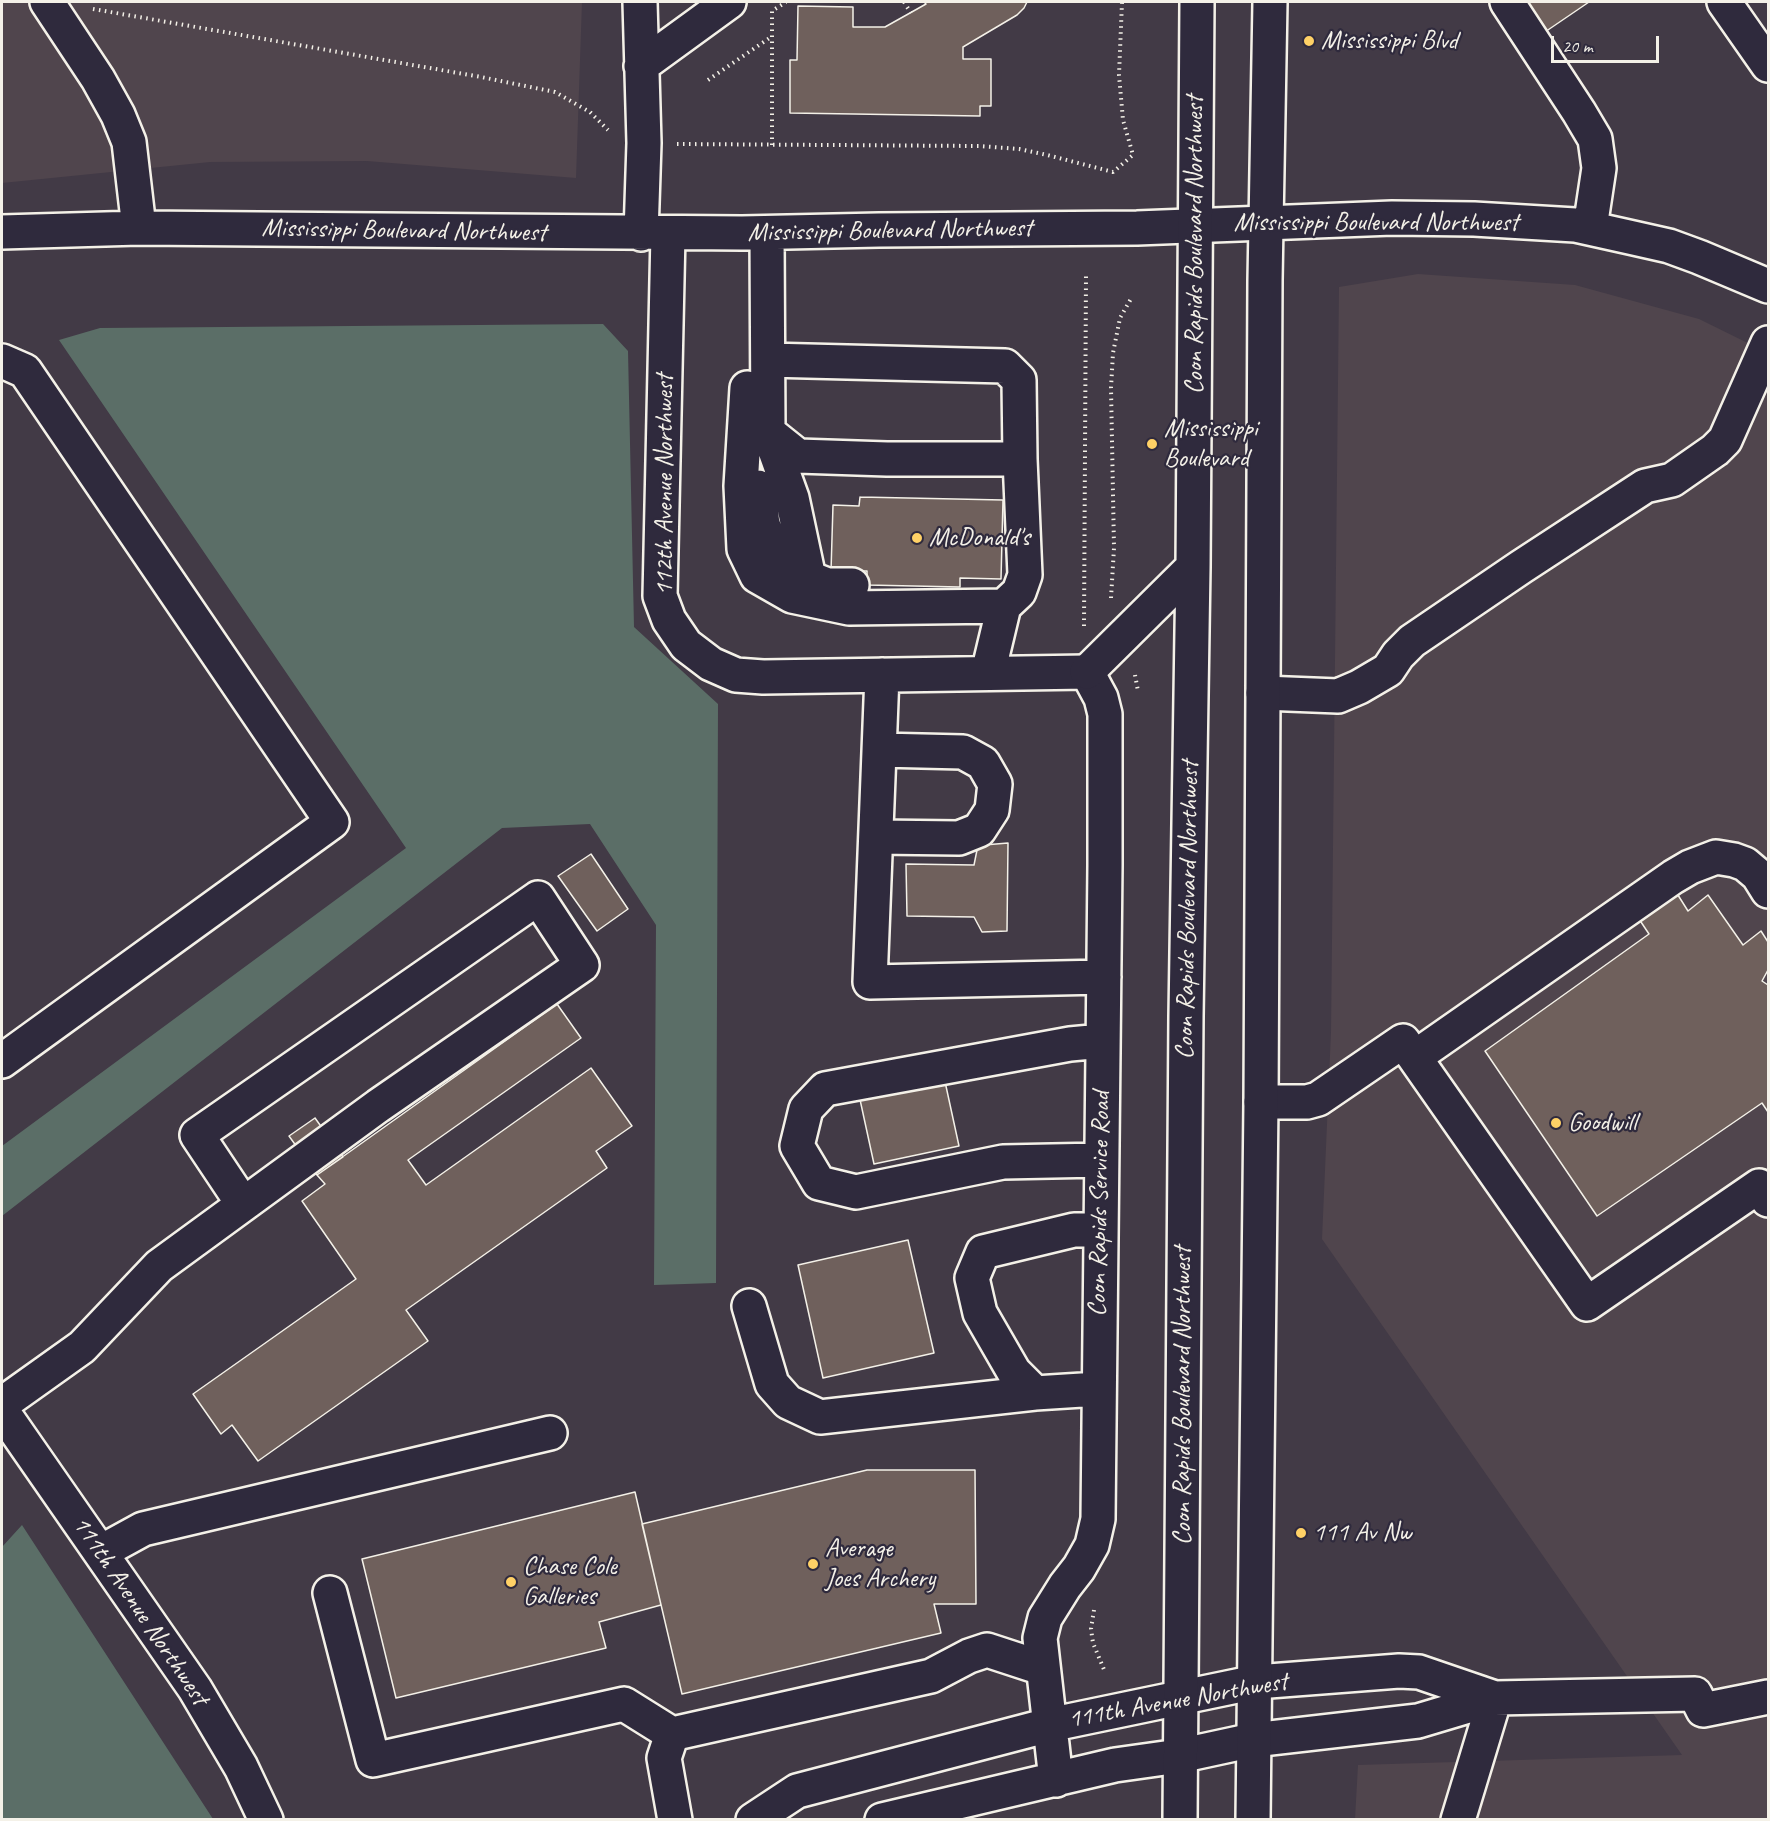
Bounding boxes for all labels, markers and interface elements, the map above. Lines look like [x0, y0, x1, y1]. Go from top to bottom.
scale bar [1554, 24, 1662, 62]
place label: Mississippi Blvd [1321, 25, 1458, 57]
marker: Mississippi Blvd [1302, 34, 1316, 48]
text: 20 m [1562, 35, 1593, 57]
street label: Coon Rapids Boulevard Northwest [1179, 96, 1211, 394]
street label: Mississippi Boulevard Northwest [1234, 207, 1518, 239]
street label: Mississippi Boulevard Northwest [261, 213, 547, 249]
street label: Mississippi Boulevard Northwest [747, 213, 1033, 249]
street label: 112th Avenue Northwest [649, 374, 681, 596]
place label: Mississippi Boulevard [1164, 413, 1258, 474]
marker: Mississippi Boulevard [1145, 437, 1159, 451]
place label: McDonald's [929, 522, 1030, 554]
marker: McDonald's [910, 531, 924, 545]
street label: Coon Rapids Boulevard Northwest [1170, 760, 1206, 1060]
street label: Coon Rapids Service Road [1082, 1091, 1118, 1317]
place label: Goodwill [1568, 1107, 1636, 1139]
marker: Goodwill [1549, 1116, 1563, 1130]
street label: Coon Rapids Boulevard Northwest [1167, 1247, 1199, 1545]
street label: 111th Avenue Northwest [65, 1510, 215, 1712]
place label: 111 Av Nw [1313, 1517, 1411, 1549]
marker: 111 Av Nw [1294, 1526, 1308, 1540]
place label: Average Joes Archery [825, 1533, 935, 1594]
place label: Chase Cole Galleries [523, 1551, 617, 1612]
marker: Average Joes Archery [806, 1557, 820, 1571]
marker: Chase Cole Galleries [504, 1575, 518, 1589]
street label: 111th Avenue Northwest [1066, 1666, 1290, 1736]

